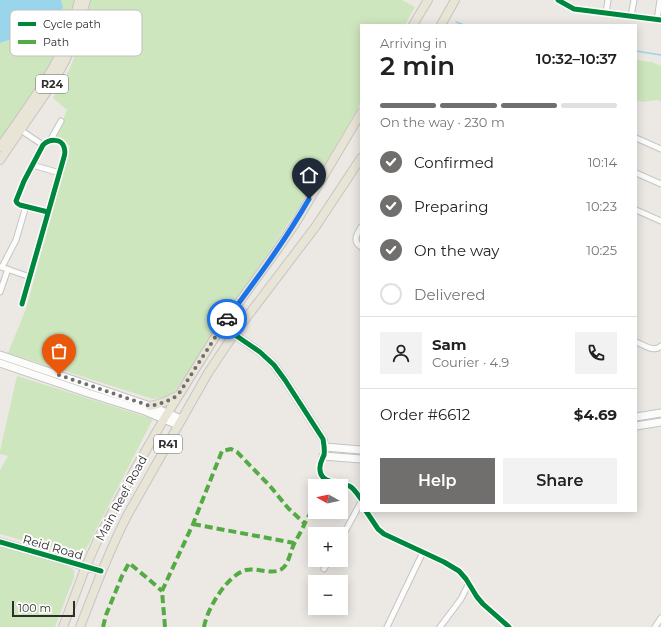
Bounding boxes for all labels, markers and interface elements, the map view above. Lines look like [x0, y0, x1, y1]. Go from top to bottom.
legend [10, 10, 142, 56]
text: Cycle path [43, 17, 101, 31]
text: Path [43, 35, 69, 49]
text: Arriving in [380, 35, 447, 51]
text: 10:32–10:37 [536, 49, 617, 68]
text: 2 min [380, 50, 455, 82]
road number: R24 [36, 75, 68, 93]
text: On the way · 230 m [380, 114, 505, 130]
icon: check [380, 151, 402, 173]
text: Confirmed [414, 153, 494, 172]
text: 10:14 [588, 154, 617, 170]
pin [292, 158, 326, 199]
icon: home [298, 164, 320, 186]
icon: check [380, 195, 402, 217]
text: Preparing [414, 197, 489, 216]
text: 10:23 [586, 198, 617, 214]
icon: check [380, 239, 402, 261]
text: On the way [414, 241, 499, 260]
text: 10:25 [586, 242, 617, 258]
text: Delivered [414, 285, 486, 304]
courier [207, 299, 247, 339]
icon: car [216, 308, 238, 330]
button: person [380, 332, 422, 374]
button: phone [575, 332, 617, 374]
pin [42, 334, 76, 375]
text: Sam [432, 335, 467, 354]
icon: bag [48, 340, 70, 362]
text: Courier · 4.9 [432, 354, 509, 370]
text: Order #6612 [380, 405, 470, 424]
text: $4.69 [574, 405, 617, 424]
road number: R41 [154, 435, 182, 453]
street label: Main Reef Road [92, 453, 150, 543]
button: Help [380, 458, 495, 504]
button: Share [503, 458, 617, 504]
north arrow [308, 479, 348, 519]
map controls [308, 479, 348, 615]
button: + [308, 527, 348, 567]
street label: Reid Road [21, 531, 85, 563]
button: − [308, 575, 348, 615]
scale bar [12, 599, 75, 618]
text: 100 m [18, 601, 51, 615]

